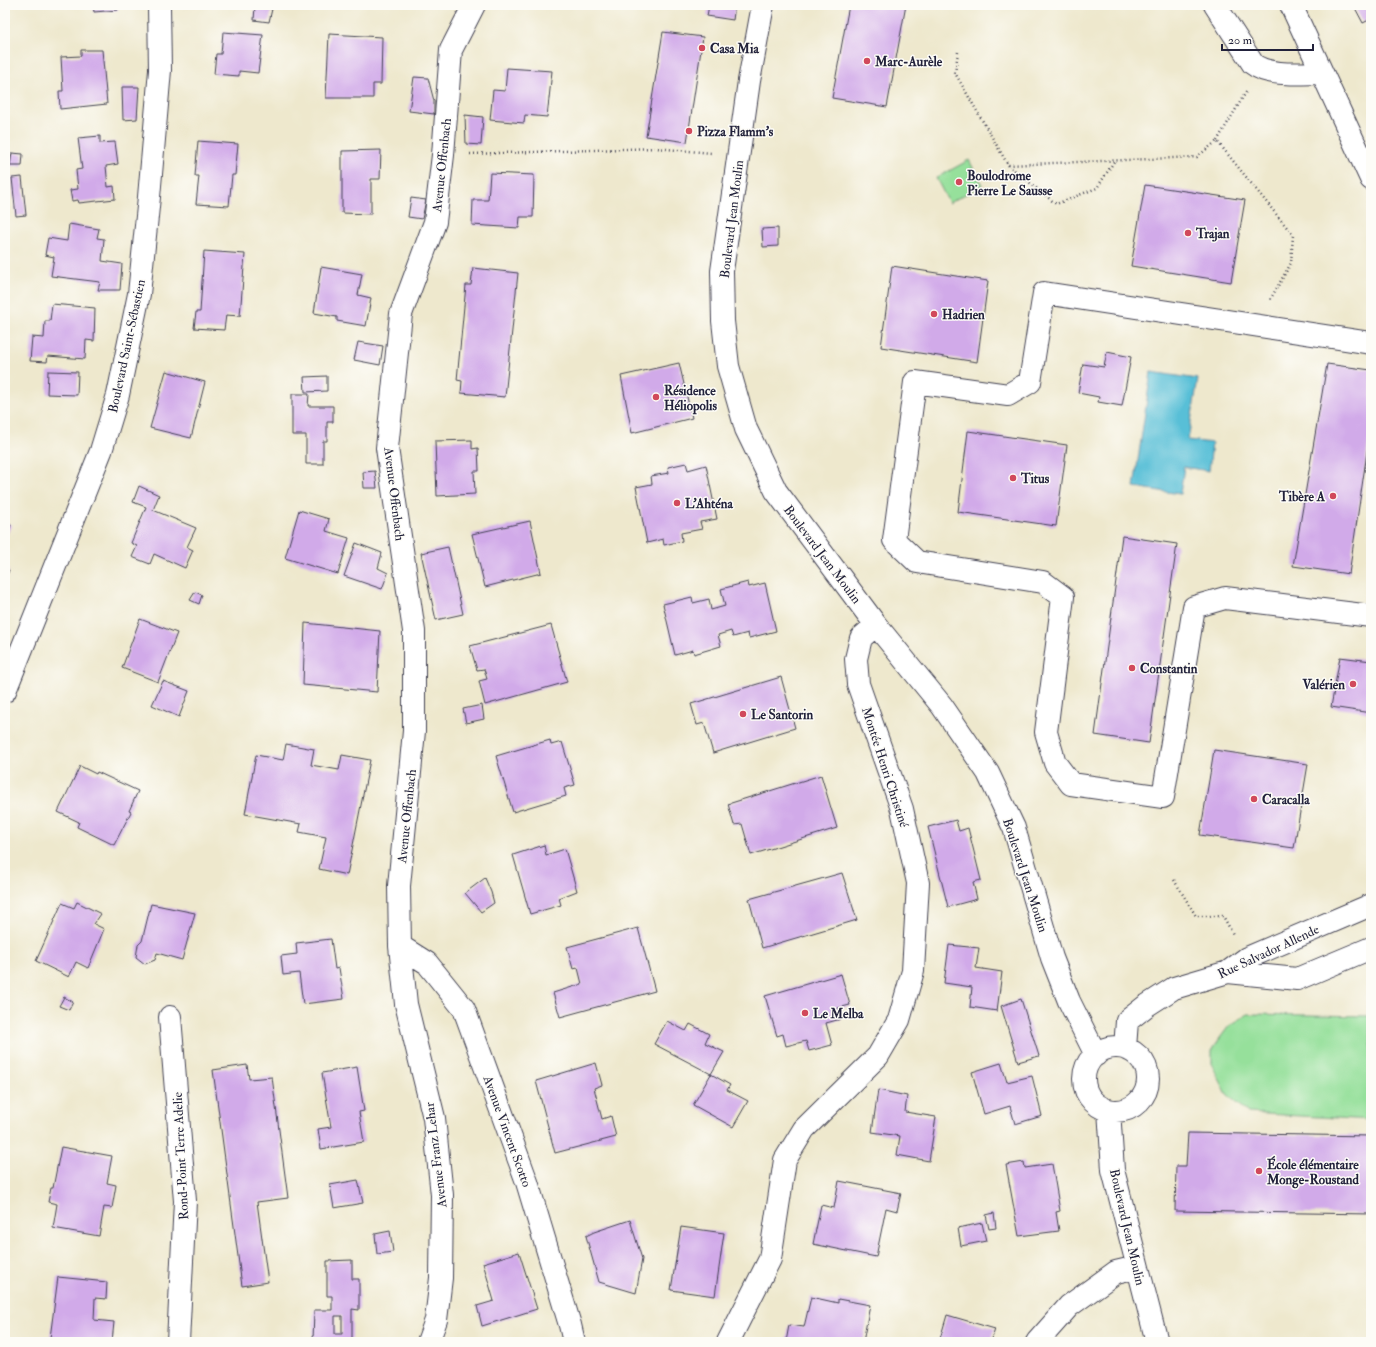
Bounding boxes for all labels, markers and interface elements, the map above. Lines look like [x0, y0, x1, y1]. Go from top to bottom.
scale bar [1222, 26, 1313, 52]
text: 20 m [1228, 33, 1253, 48]
place label: Casa Mia [710, 41, 759, 57]
marker: Casa Mia [697, 43, 707, 53]
place label: Marc-Aurèle [874, 54, 943, 70]
marker: Marc-Aurèle [862, 56, 872, 66]
street label: Avenue Offenbach [429, 117, 455, 214]
place label: Pizza Flamm's [697, 124, 774, 140]
marker: Pizza Flamm's [684, 126, 694, 136]
street label: Boulevard Jean Moulin [717, 159, 747, 279]
place label: Boulodrome Pierre Le Sausse [967, 168, 1053, 199]
marker: Boulodrome Pierre Le Sausse [954, 177, 964, 187]
place label: Trajan [1195, 226, 1230, 242]
marker: Trajan [1183, 228, 1193, 238]
street label: Boulevard Saint-Sébastien [105, 278, 149, 414]
place label: Hadrien [942, 307, 985, 323]
marker: Hadrien [929, 309, 939, 319]
place label: Résidence Héliopolis [664, 383, 717, 415]
marker: Résidence Héliopolis [651, 392, 661, 402]
street label: Avenue Offenbach [380, 445, 408, 542]
place label: Titus [1020, 471, 1050, 487]
marker: Titus [1008, 473, 1018, 483]
place label: Tibère A [1278, 489, 1326, 505]
marker: Tibère A [1328, 491, 1338, 501]
place label: L'Ahténa [685, 496, 733, 512]
marker: L'Ahténa [672, 498, 682, 508]
street label: Boulevard Jean Moulin [780, 502, 865, 607]
place label: Constantin [1140, 661, 1198, 677]
marker: Constantin [1127, 663, 1137, 673]
place label: Valérien [1301, 677, 1345, 693]
marker: Valérien [1348, 679, 1358, 689]
street label: Montée Henri Christiné [858, 705, 912, 830]
place label: Le Santorin [751, 707, 814, 723]
marker: Le Santorin [738, 709, 748, 719]
street label: Avenue Offenbach [394, 768, 420, 865]
place label: Caracalla [1262, 792, 1310, 808]
marker: Caracalla [1249, 794, 1259, 804]
street label: Boulevard Jean Moulin [999, 816, 1051, 935]
street label: Rue Salvador Allende [1215, 921, 1322, 982]
place label: Le Melba [813, 1006, 864, 1022]
marker: Le Melba [800, 1008, 810, 1018]
street label: Avenue Vincent Scotto [479, 1073, 535, 1189]
street label: Rond-Point Terre Adelie [170, 1091, 192, 1220]
street label: Avenue Franz Lehar [422, 1101, 451, 1209]
place label: École élémentaire Monge-Roustand [1266, 1155, 1359, 1189]
marker: École élémentaire Monge-Roustand [1254, 1166, 1264, 1176]
street label: Boulevard Jean Moulin [1106, 1167, 1148, 1287]

